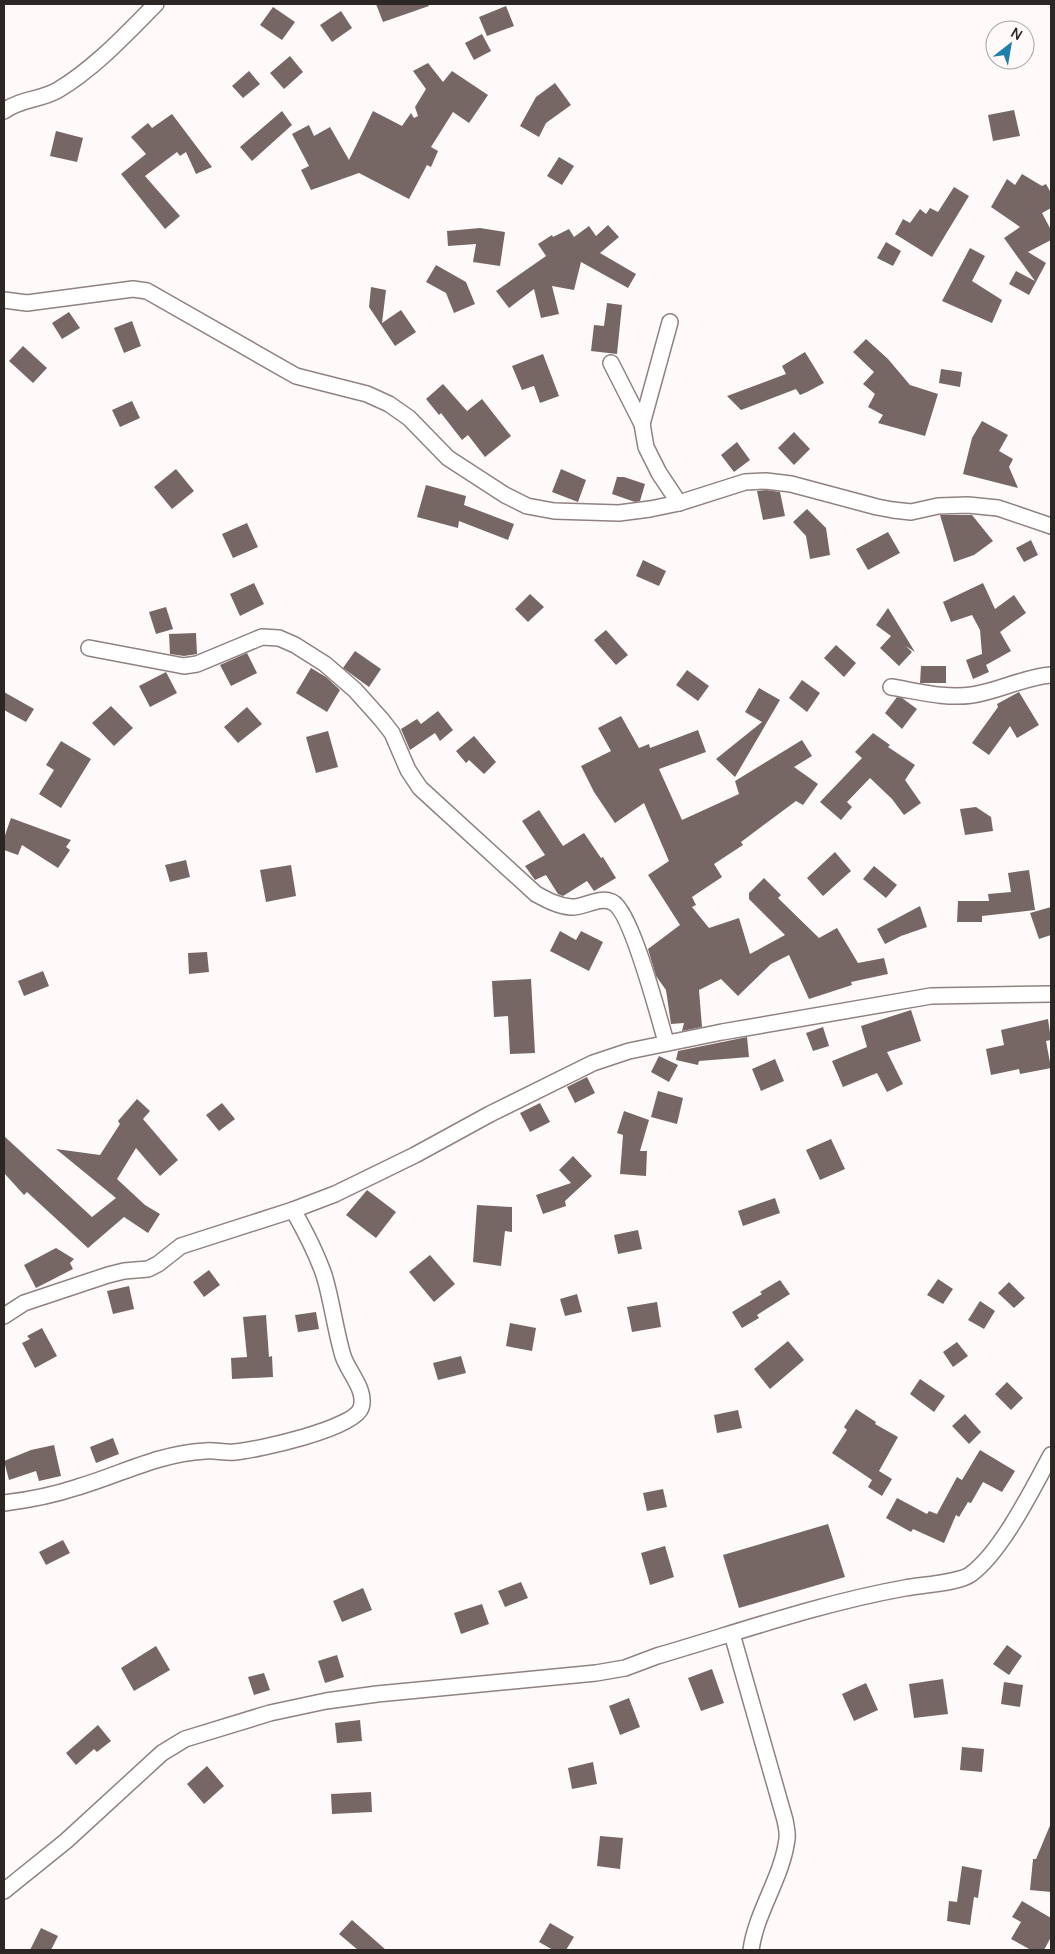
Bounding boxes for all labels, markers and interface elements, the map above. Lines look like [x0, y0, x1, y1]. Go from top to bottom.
north arrow [985, 20, 1035, 70]
text: N [1008, 23, 1026, 44]

